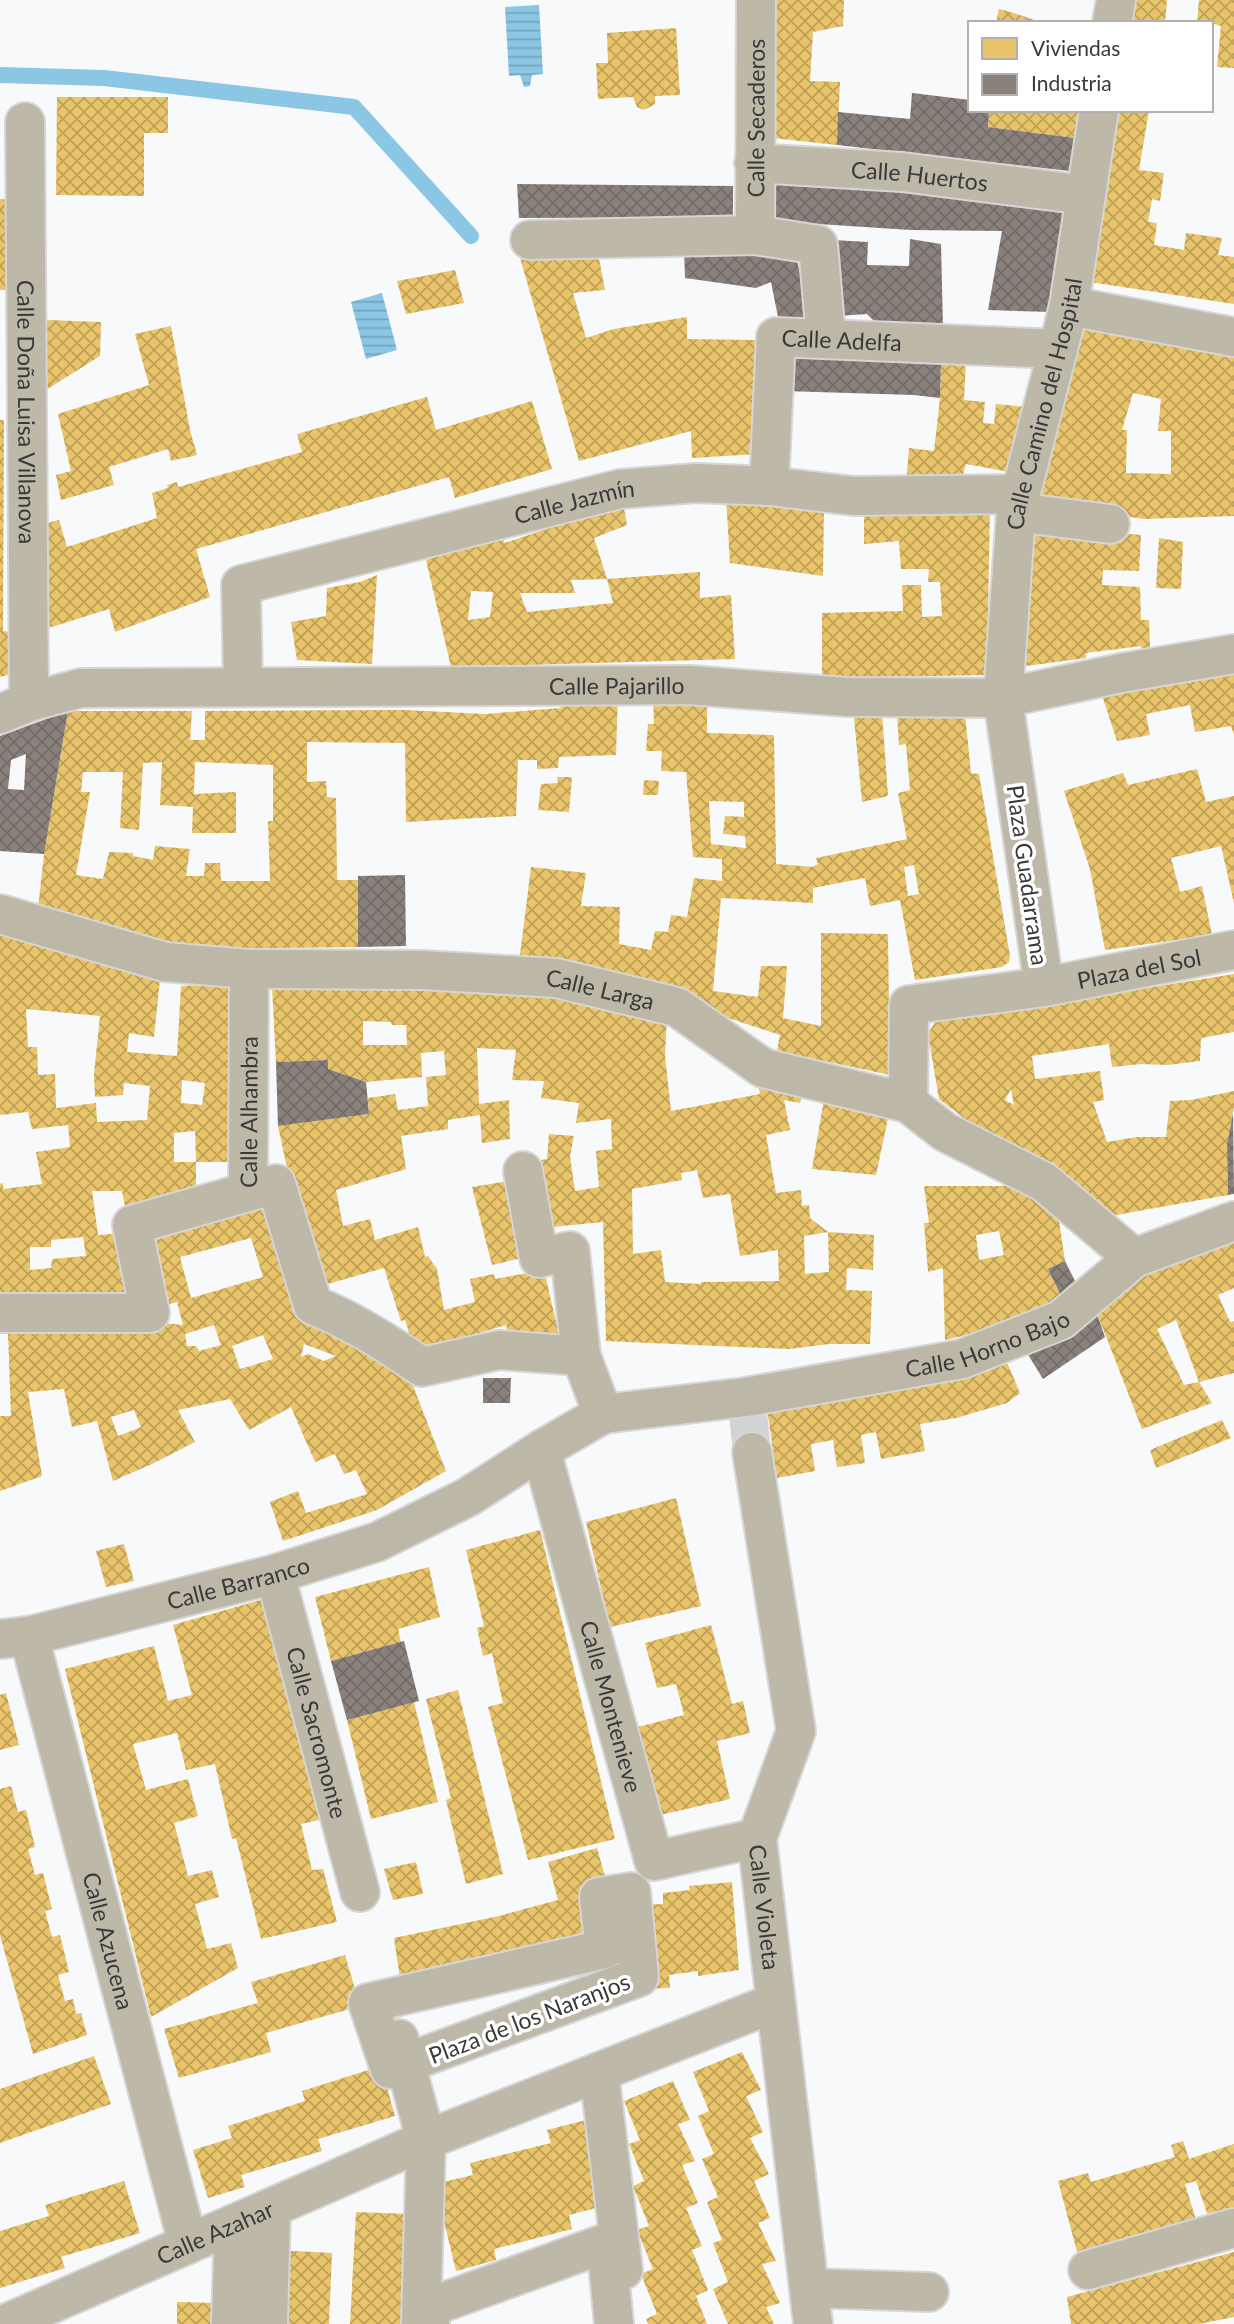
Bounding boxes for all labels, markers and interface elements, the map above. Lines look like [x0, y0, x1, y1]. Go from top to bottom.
legend [968, 21, 1213, 112]
text: Viviendas [1031, 35, 1120, 60]
street label: Calle Secaderos [741, 39, 770, 197]
text: Industria [1031, 70, 1112, 95]
street label: Calle Huertos [850, 155, 990, 197]
street label: Calle Camino del Hospital [1001, 276, 1087, 531]
street label: Calle Doña Luisa Villanova [12, 280, 42, 544]
street label: Calle Adelfa [781, 323, 902, 356]
street label: Calle Jazmín [511, 474, 636, 529]
street label: Calle Pajarillo [549, 671, 685, 700]
street label: Plaza Guadarrama [1001, 783, 1055, 967]
street label: Plaza del Sol [1075, 943, 1203, 994]
street label: Calle Larga [546, 963, 657, 1015]
street label: Calle Alhambra [234, 1036, 263, 1188]
street label: Calle Horno Bajo [903, 1305, 1075, 1383]
street label: Calle Barranco [164, 1550, 313, 1615]
street label: Calle Montenieve [575, 1618, 648, 1795]
street label: Calle Sacromonte [281, 1644, 354, 1821]
street label: Calle Violeta [744, 1843, 786, 1972]
street label: Calle Azucena [77, 1869, 140, 2012]
street label: Plaza de los Naranjos [424, 1967, 634, 2069]
street label: Calle Azahar [152, 2194, 278, 2270]

